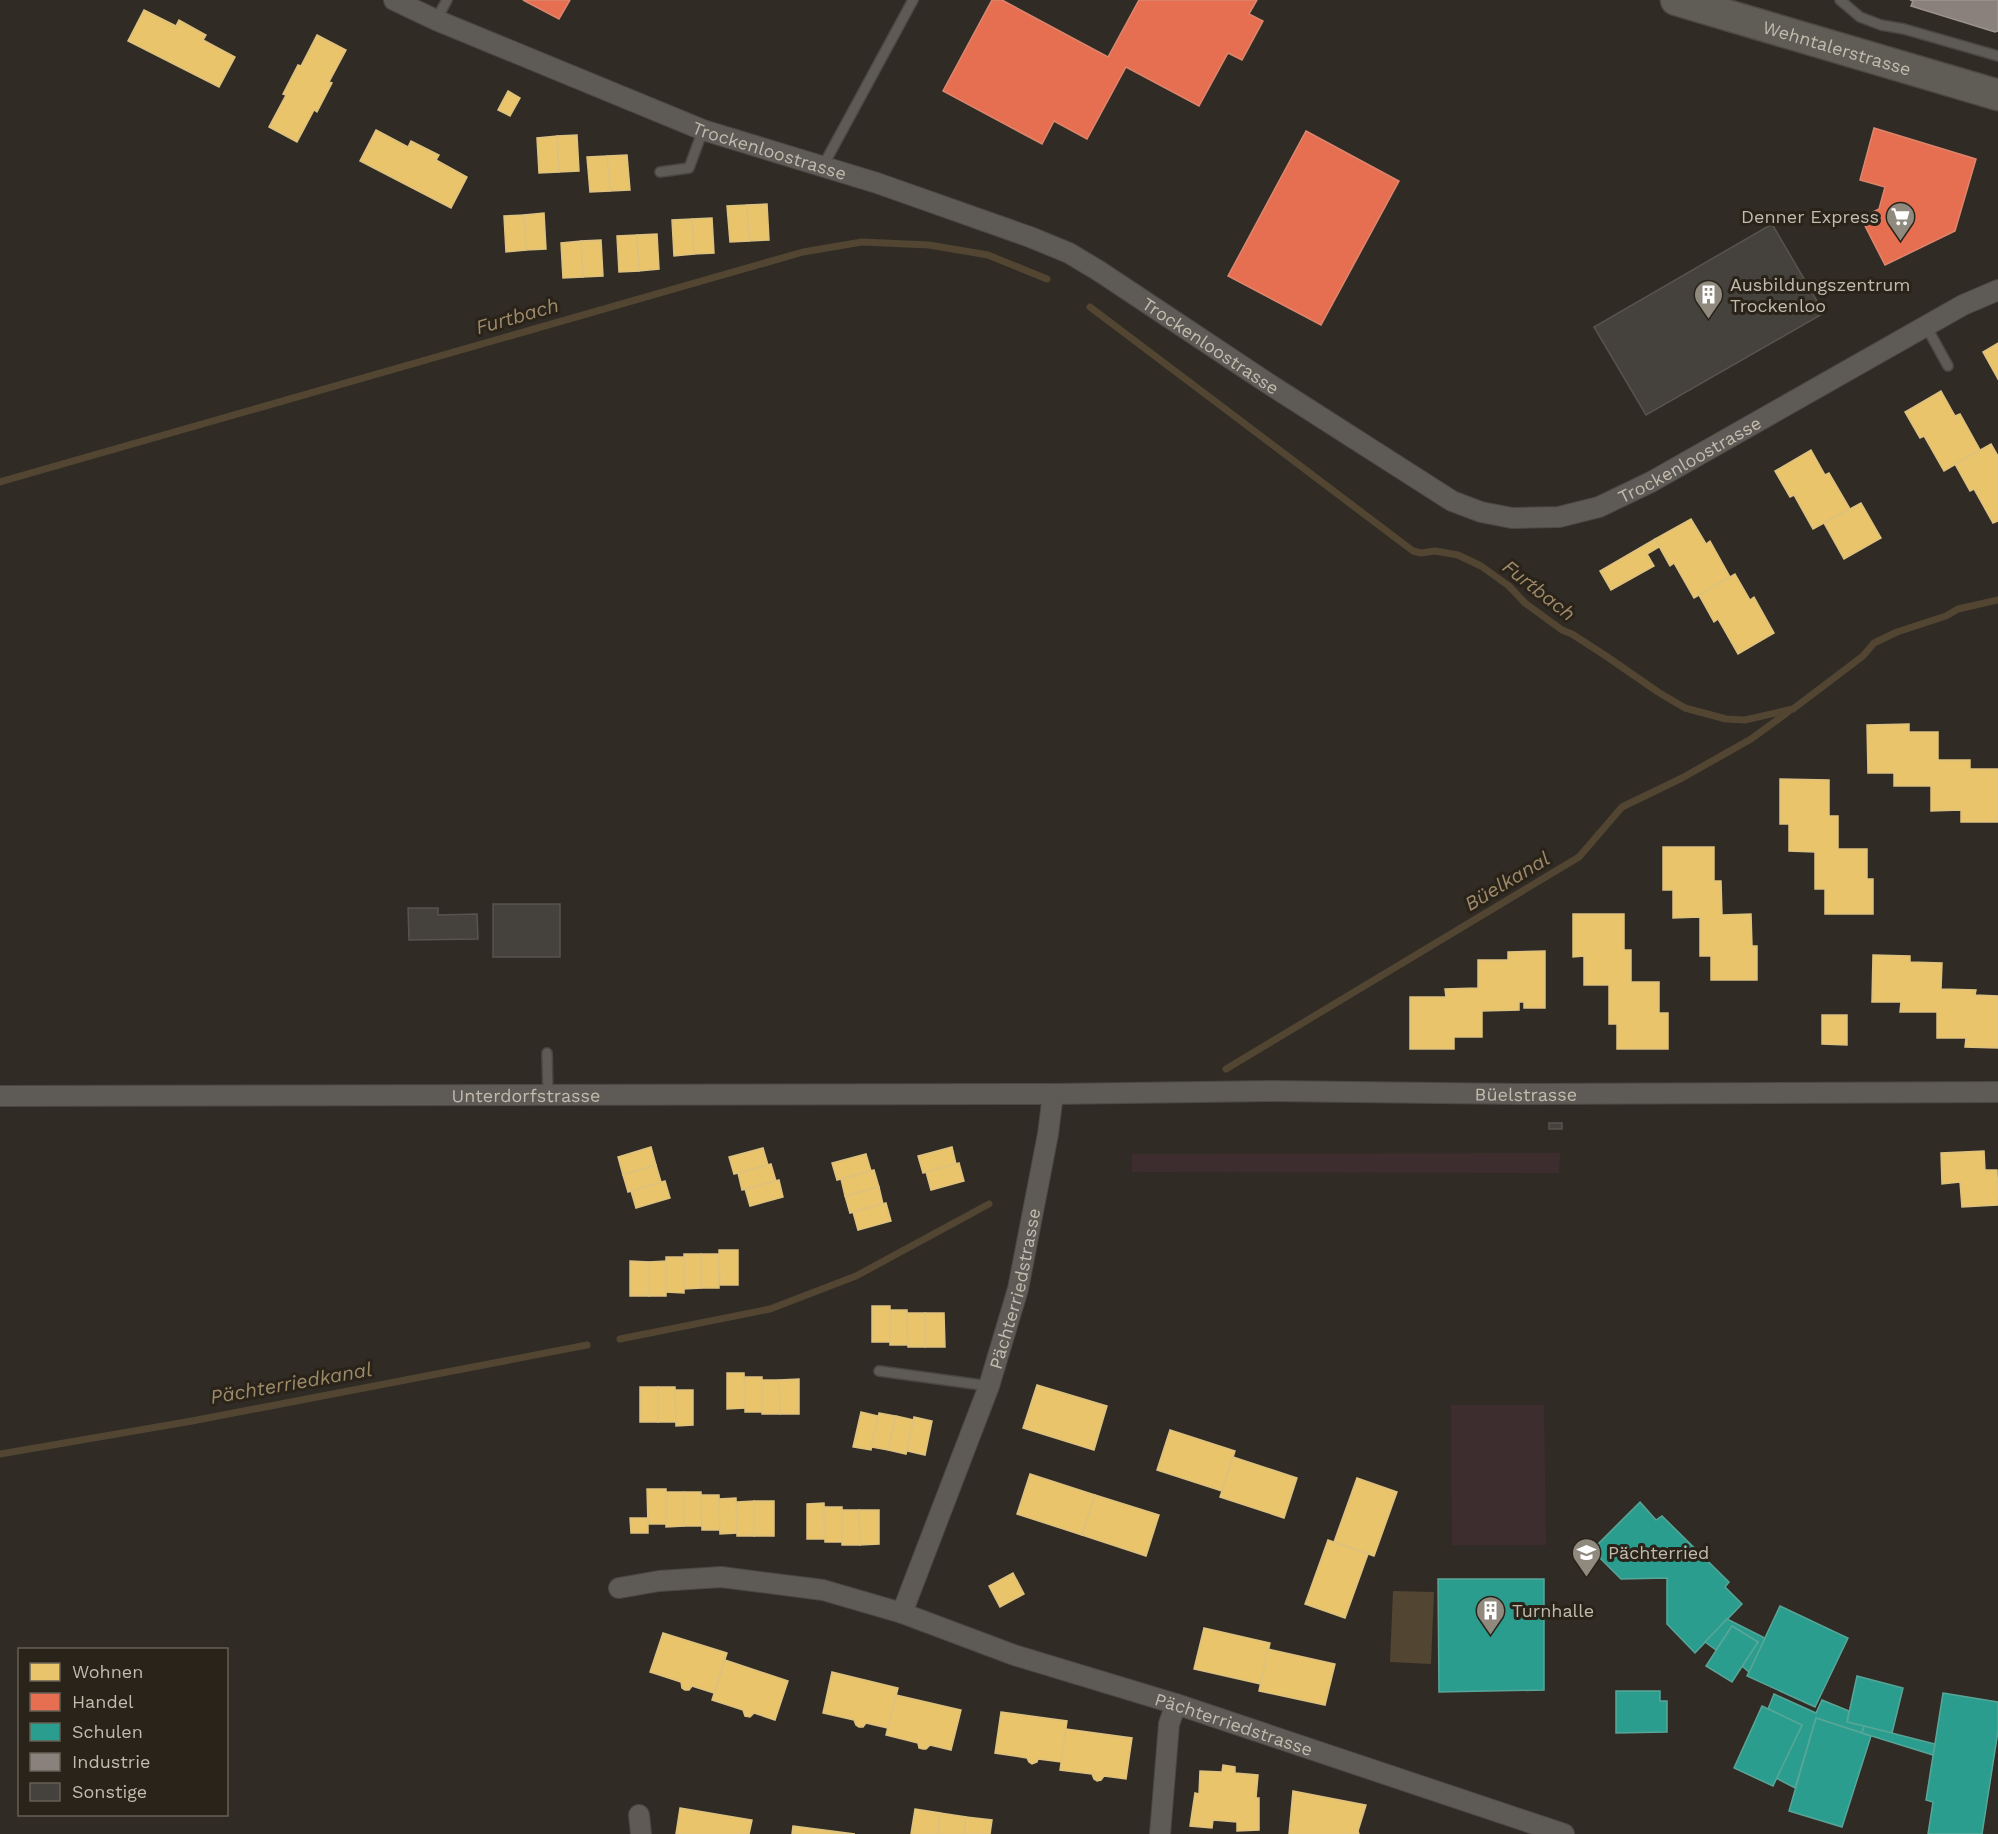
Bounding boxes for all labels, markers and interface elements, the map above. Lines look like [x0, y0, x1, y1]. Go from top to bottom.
street label: Wehntalerstrasse [1760, 16, 1914, 79]
street label: Trockenloostrasse [690, 116, 849, 184]
supermarket icon: Denner Express [1884, 200, 1916, 242]
place label: Denner Express [1741, 206, 1879, 227]
place label: Ausbildungszentrum Trockenloo [1730, 274, 1911, 316]
building icon: Ausbildungszentrum Trockenloo [1693, 278, 1725, 320]
street label: Trockenloostrasse [1139, 292, 1283, 398]
water label: Furtbach [473, 293, 561, 339]
street label: Trockenloostrasse [1615, 411, 1764, 507]
water label: Furtbach [1498, 554, 1580, 626]
water label: Büelkanal [1460, 846, 1554, 916]
street label: Büelstrasse [1475, 1083, 1577, 1105]
street label: Unterdorfstrasse [451, 1084, 601, 1106]
street label: Pächterriedstrasse [984, 1206, 1044, 1371]
water label: Pächterriedkanal [208, 1357, 374, 1409]
school or university icon: Pächterried [1571, 1536, 1603, 1578]
place label: Pächterried [1608, 1542, 1709, 1563]
building icon: Turnhalle [1475, 1594, 1507, 1636]
place label: Turnhalle [1512, 1600, 1594, 1621]
legend [18, 1648, 228, 1816]
text: Wohnen [72, 1661, 143, 1682]
street label: Pächterriedstrasse [1153, 1688, 1316, 1760]
text: Handel [72, 1691, 134, 1712]
text: Schulen [72, 1721, 143, 1742]
text: Industrie [72, 1751, 150, 1772]
text: Sonstige [72, 1781, 147, 1802]

